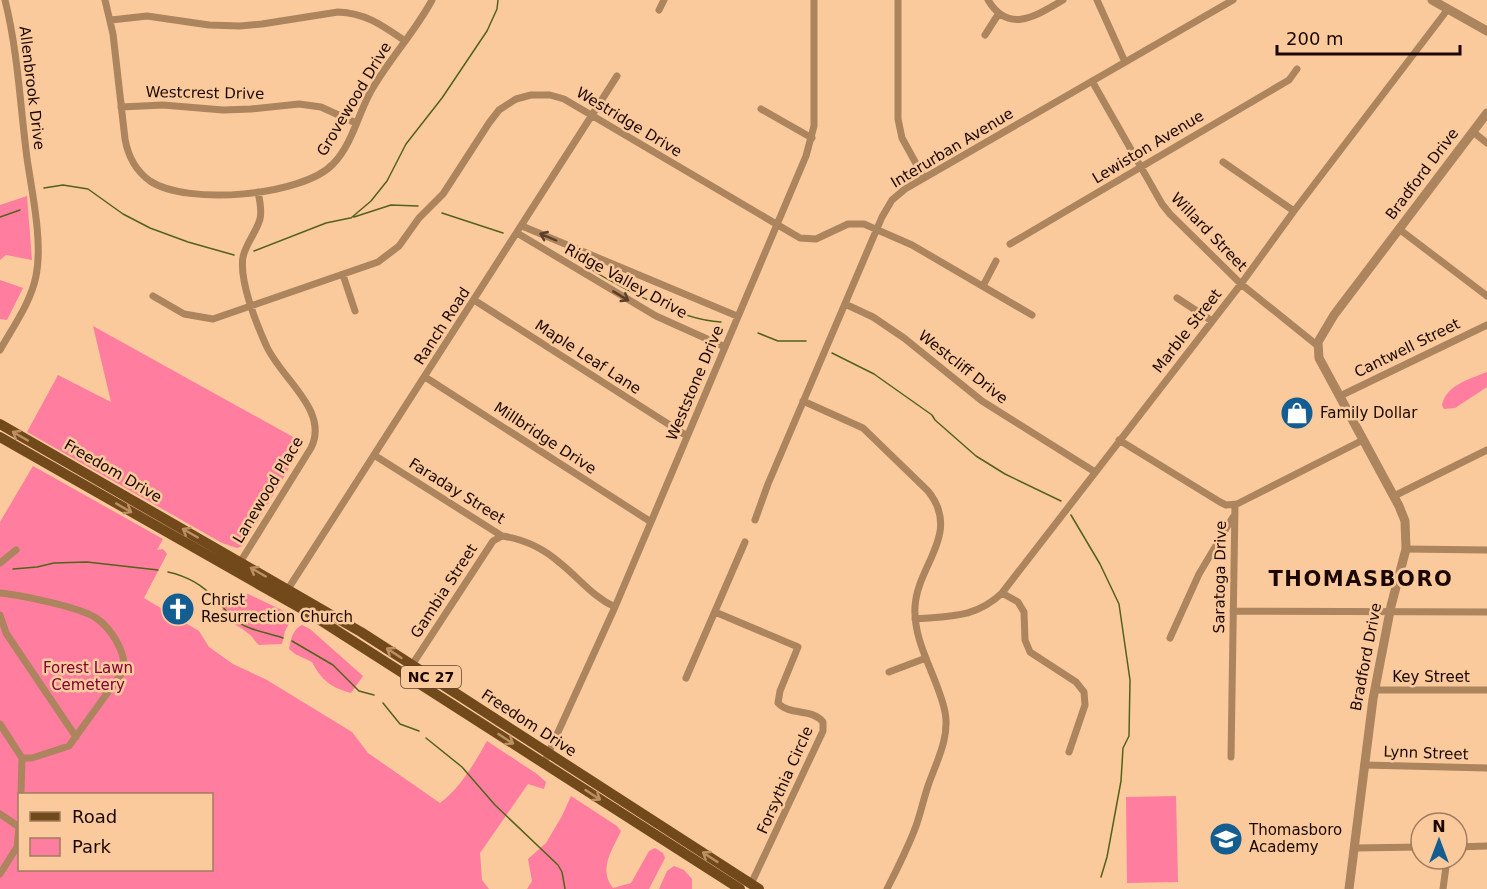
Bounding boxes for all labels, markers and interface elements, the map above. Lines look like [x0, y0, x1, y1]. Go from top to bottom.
scale bar [1277, 18, 1460, 56]
street label: Allenbrook Drive [15, 25, 49, 151]
text: 200 m [1286, 28, 1344, 49]
street label: Grovewood Drive [313, 39, 395, 159]
street label: Westcrest Drive [146, 83, 264, 103]
street label: Westridge Drive [573, 83, 685, 161]
street label: Interurban Avenue [888, 104, 1016, 192]
street label: Lewiston Avenue [1089, 107, 1207, 187]
street label: Bradford Drive [1382, 125, 1462, 223]
street label: Willard Street [1167, 189, 1251, 275]
one-way arrow [539, 230, 557, 242]
street label: Ridge Valley Drive [562, 240, 690, 322]
street label: Ranch Road [410, 284, 474, 368]
street label: Marble Street [1149, 285, 1225, 377]
one-way arrow [612, 290, 629, 302]
street label: Cantwell Street [1351, 315, 1463, 381]
street label: Maple Leaf Lane [532, 316, 644, 398]
street label: Weststone Drive [663, 323, 727, 443]
street label: Westcliff Drive [915, 326, 1011, 408]
shop icon: Family Dollar [1279, 395, 1315, 431]
street label: Millbridge Drive [490, 398, 600, 478]
place label: Family Dollar [1320, 404, 1418, 422]
one-way arrow [12, 429, 29, 441]
street label: Lanewood Place [229, 433, 307, 547]
street label: Freedom Drive [61, 436, 165, 506]
street label: Faraday Street [406, 454, 508, 528]
one-way arrow [114, 503, 132, 514]
street label: Saratoga Drive [1210, 521, 1230, 633]
one-way arrow [182, 526, 199, 538]
street label: Gambia Street [407, 540, 481, 641]
one-way arrow [250, 566, 267, 578]
district label: THOMASBORO [1269, 567, 1453, 591]
church icon: Christ Resurrection Church [160, 591, 196, 627]
place label: Christ Resurrection Church [201, 591, 353, 626]
street label: Bradford Drive [1347, 601, 1385, 713]
one-way arrow [386, 647, 403, 659]
park label: Forest Lawn Cemetery [43, 659, 133, 694]
road number: NC 27 [401, 666, 461, 688]
street label: Key Street [1392, 668, 1470, 686]
street label: Freedom Drive [478, 686, 580, 760]
street label: Forsythia Circle [753, 723, 817, 837]
one-way arrow [498, 732, 515, 745]
street label: Lynn Street [1383, 743, 1469, 763]
one-way arrow [585, 788, 602, 801]
legend [18, 793, 213, 871]
text: Road [72, 806, 117, 827]
north arrow [1409, 811, 1469, 871]
text: N [1432, 817, 1446, 836]
school or university icon: Thomasboro Academy [1208, 821, 1244, 857]
place label: Thomasboro Academy [1248, 821, 1342, 856]
text: Park [72, 836, 111, 857]
one-way arrow [702, 851, 719, 863]

